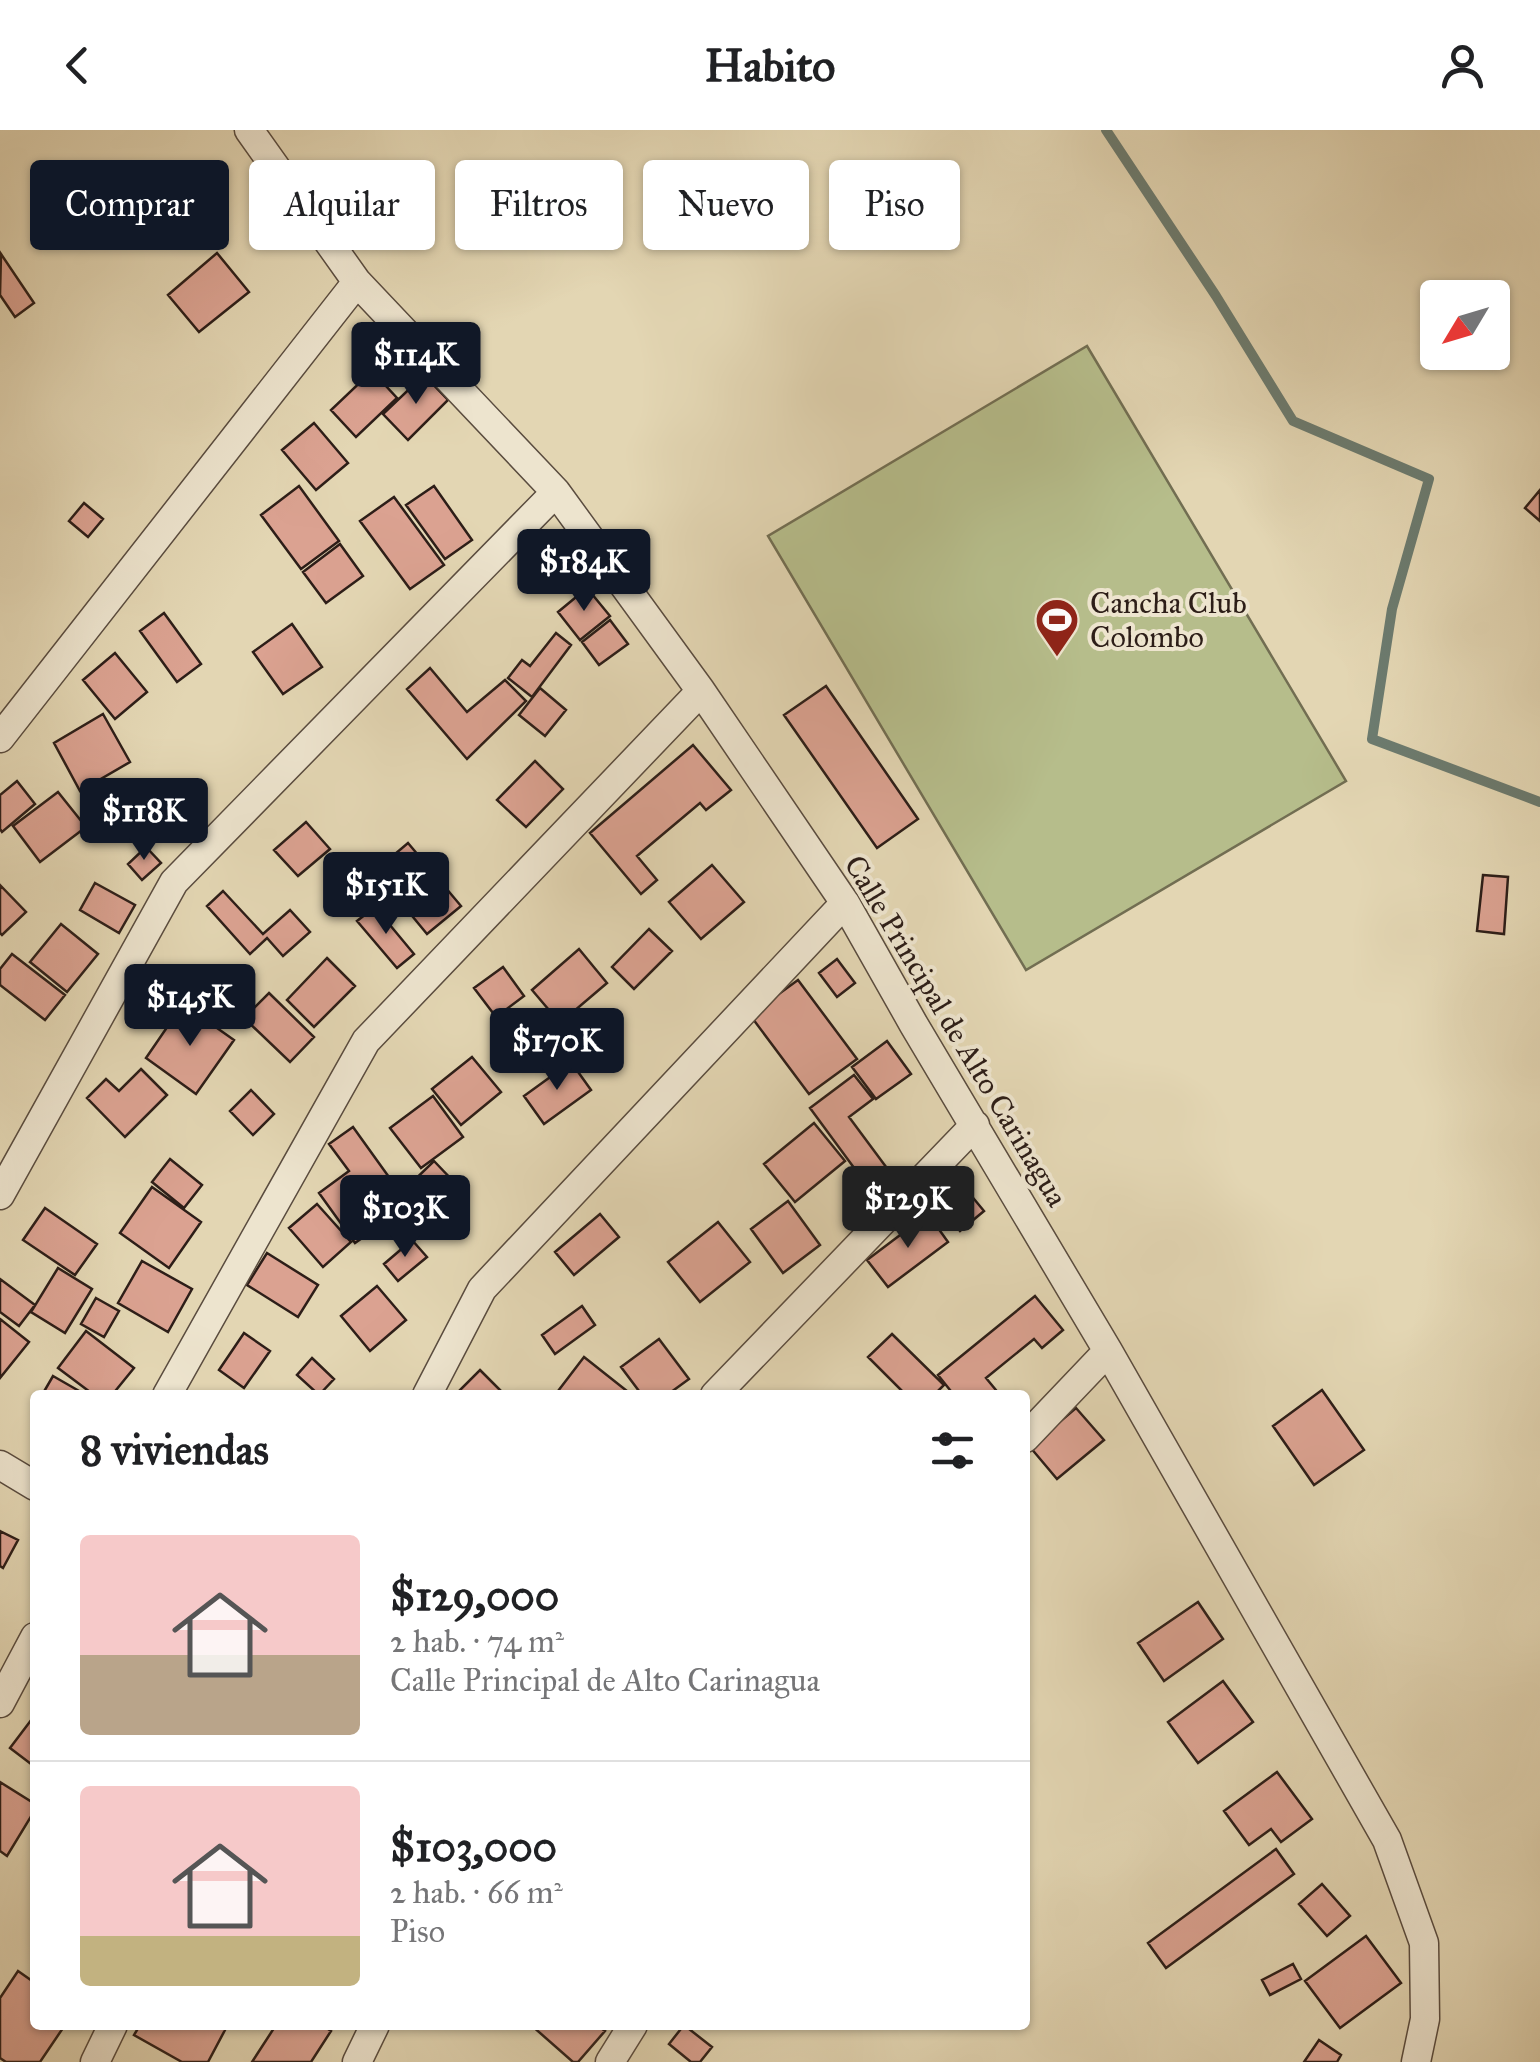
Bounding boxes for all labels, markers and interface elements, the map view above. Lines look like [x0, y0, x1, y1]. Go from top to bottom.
icon: back [50, 38, 105, 93]
text: Habito [705, 38, 835, 93]
icon: person [1435, 38, 1490, 93]
chip: Comprar [30, 160, 229, 250]
chip: Alquilar [249, 160, 435, 250]
chip: Filtros [455, 160, 623, 250]
chip: Nuevo [643, 160, 809, 250]
chip: Piso [829, 160, 960, 250]
north arrow [1420, 280, 1510, 370]
map controls [1420, 280, 1510, 370]
pin: $114K [346, 322, 486, 407]
text: $114K [373, 335, 459, 374]
pin: $184K [514, 529, 654, 614]
text: $184K [539, 542, 629, 581]
place label: Cancha Club Colombo [1090, 585, 1247, 655]
sports icon: Cancha Club Colombo [1034, 597, 1080, 658]
pin: $118K [74, 778, 214, 863]
text: $118K [102, 791, 186, 830]
street label: Calle Principal de Alto Carinagua [837, 849, 1075, 1213]
pin: $151K [316, 852, 456, 937]
text: $151K [345, 865, 427, 904]
pin: $145K [120, 964, 260, 1049]
text: $145K [146, 977, 234, 1016]
pin: $170K [487, 1008, 627, 1093]
text: $170K [512, 1021, 602, 1060]
pin: $129K [838, 1166, 978, 1251]
pin: $103K [335, 1175, 475, 1260]
text: $129K [864, 1179, 952, 1218]
text: $103K [362, 1188, 448, 1227]
icon: filters [925, 1423, 980, 1478]
text: 8 viviendas [80, 1424, 269, 1476]
text: $129,000 [390, 1570, 559, 1622]
icon: home [160, 1575, 280, 1695]
text: 2 hab. · 74 m² [390, 1622, 564, 1661]
text: Calle Principal de Alto Carinagua [390, 1661, 820, 1700]
text: $103,000 [390, 1821, 557, 1873]
icon: home [160, 1826, 280, 1946]
text: 2 hab. · 66 m² [390, 1873, 563, 1912]
text: Piso [390, 1912, 445, 1951]

